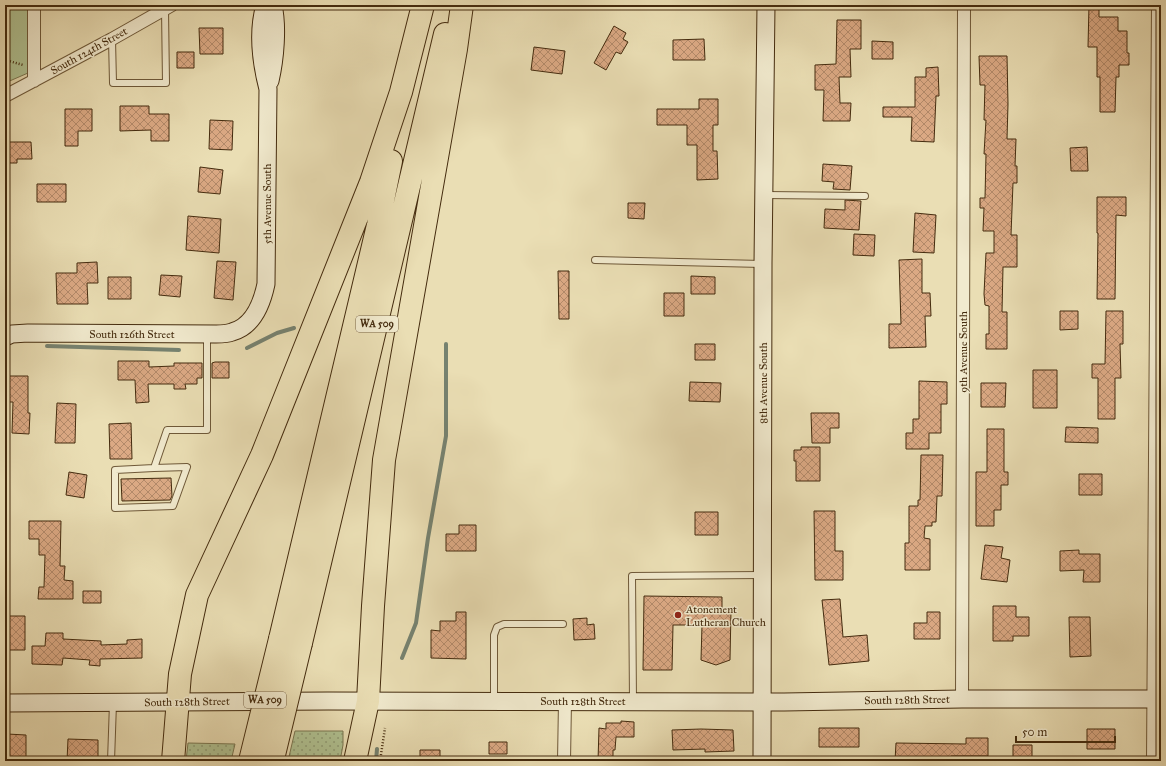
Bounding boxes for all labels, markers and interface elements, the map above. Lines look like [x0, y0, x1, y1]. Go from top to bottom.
street label: South 124th Street [48, 24, 130, 77]
street label: 5th Avenue South [261, 164, 274, 244]
street label: 9th Avenue South [957, 311, 970, 393]
road number: WA 509 [356, 316, 398, 332]
street label: South 126th Street [89, 328, 175, 341]
street label: 8th Avenue South [757, 342, 770, 424]
place label: Atonement Lutheran Church [685, 603, 766, 629]
marker: Atonement Lutheran Church [673, 610, 683, 620]
road number: WA 509 [244, 692, 286, 708]
street label: South 128th Street [864, 693, 950, 707]
street label: South 128th Street [144, 695, 230, 709]
street label: South 128th Street [540, 695, 626, 708]
scale bar [1016, 718, 1115, 744]
text: 50 m [1022, 725, 1047, 739]

